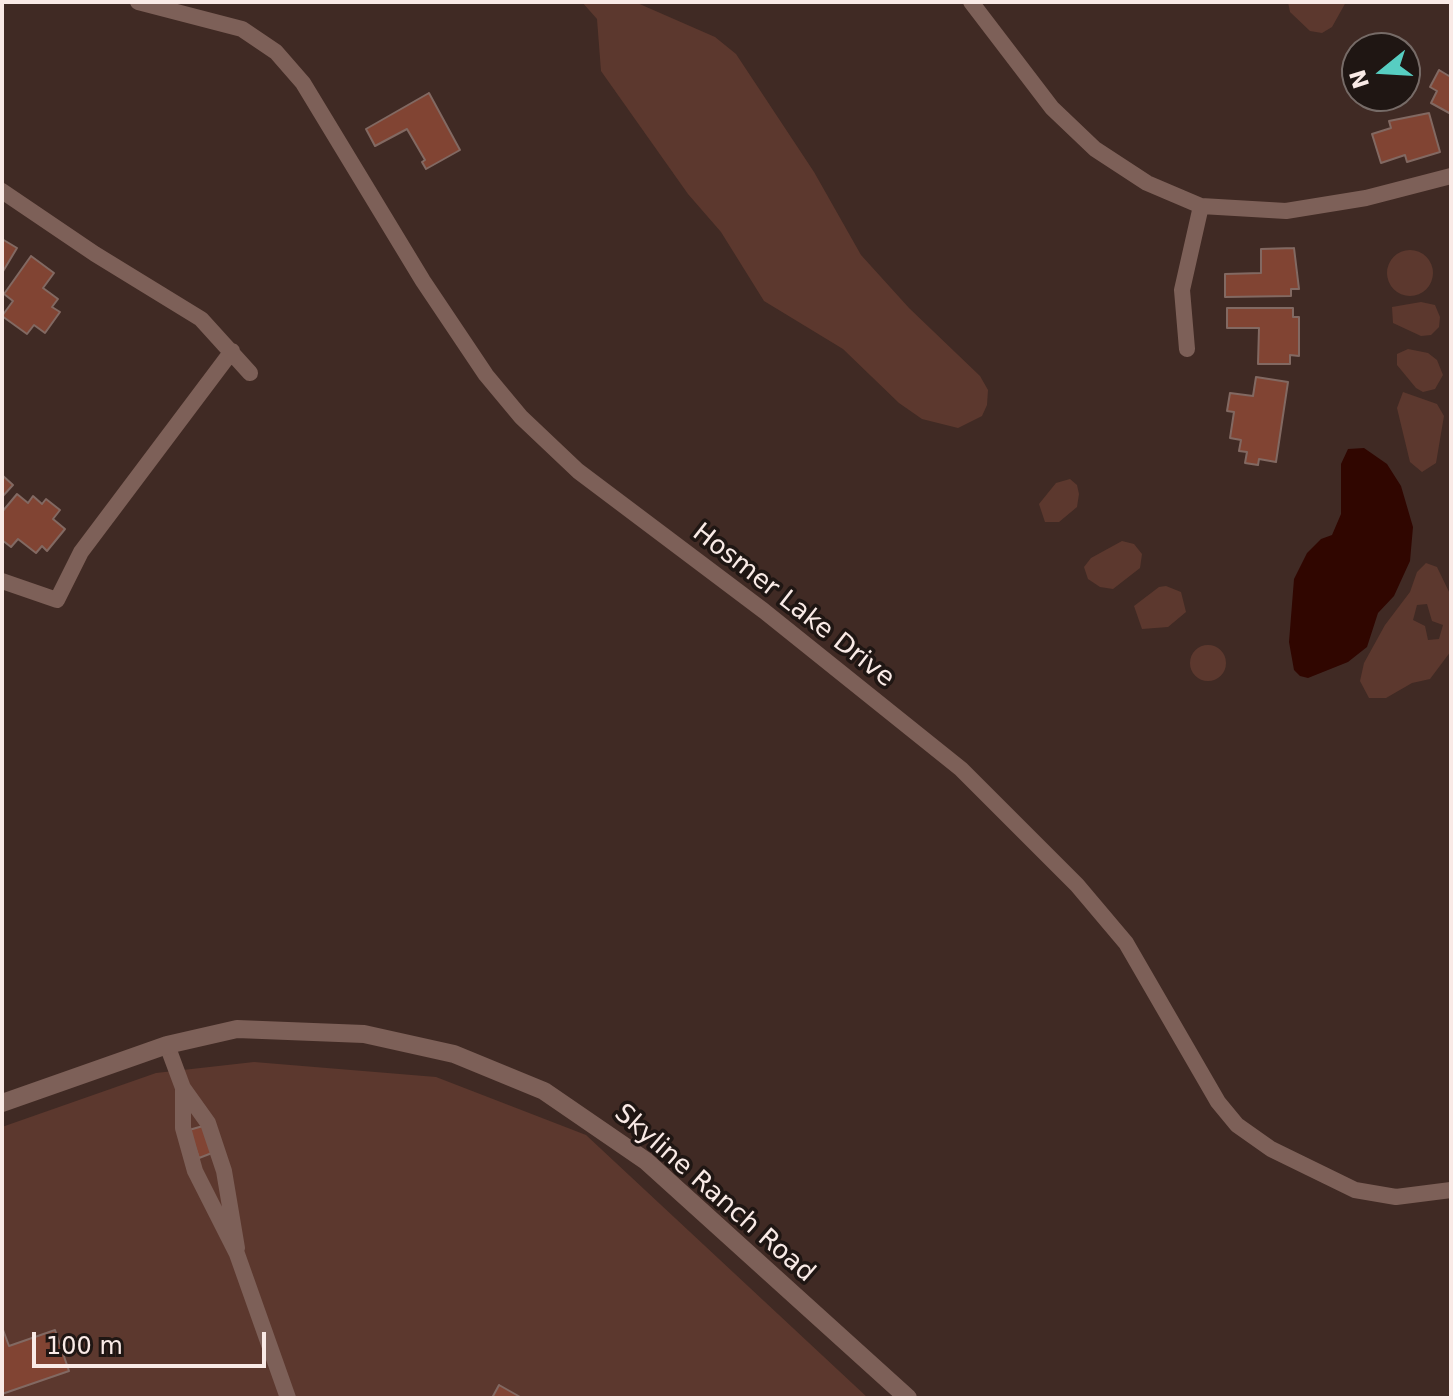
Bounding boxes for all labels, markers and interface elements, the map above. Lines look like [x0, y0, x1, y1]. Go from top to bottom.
north arrow [1341, 32, 1421, 112]
text: N [1345, 66, 1374, 92]
street label: Hosmer Lake Drive [686, 518, 900, 694]
street label: Skyline Ranch Road [607, 1098, 821, 1290]
scale bar [36, 1316, 270, 1366]
text: 100 m [46, 1332, 123, 1360]

